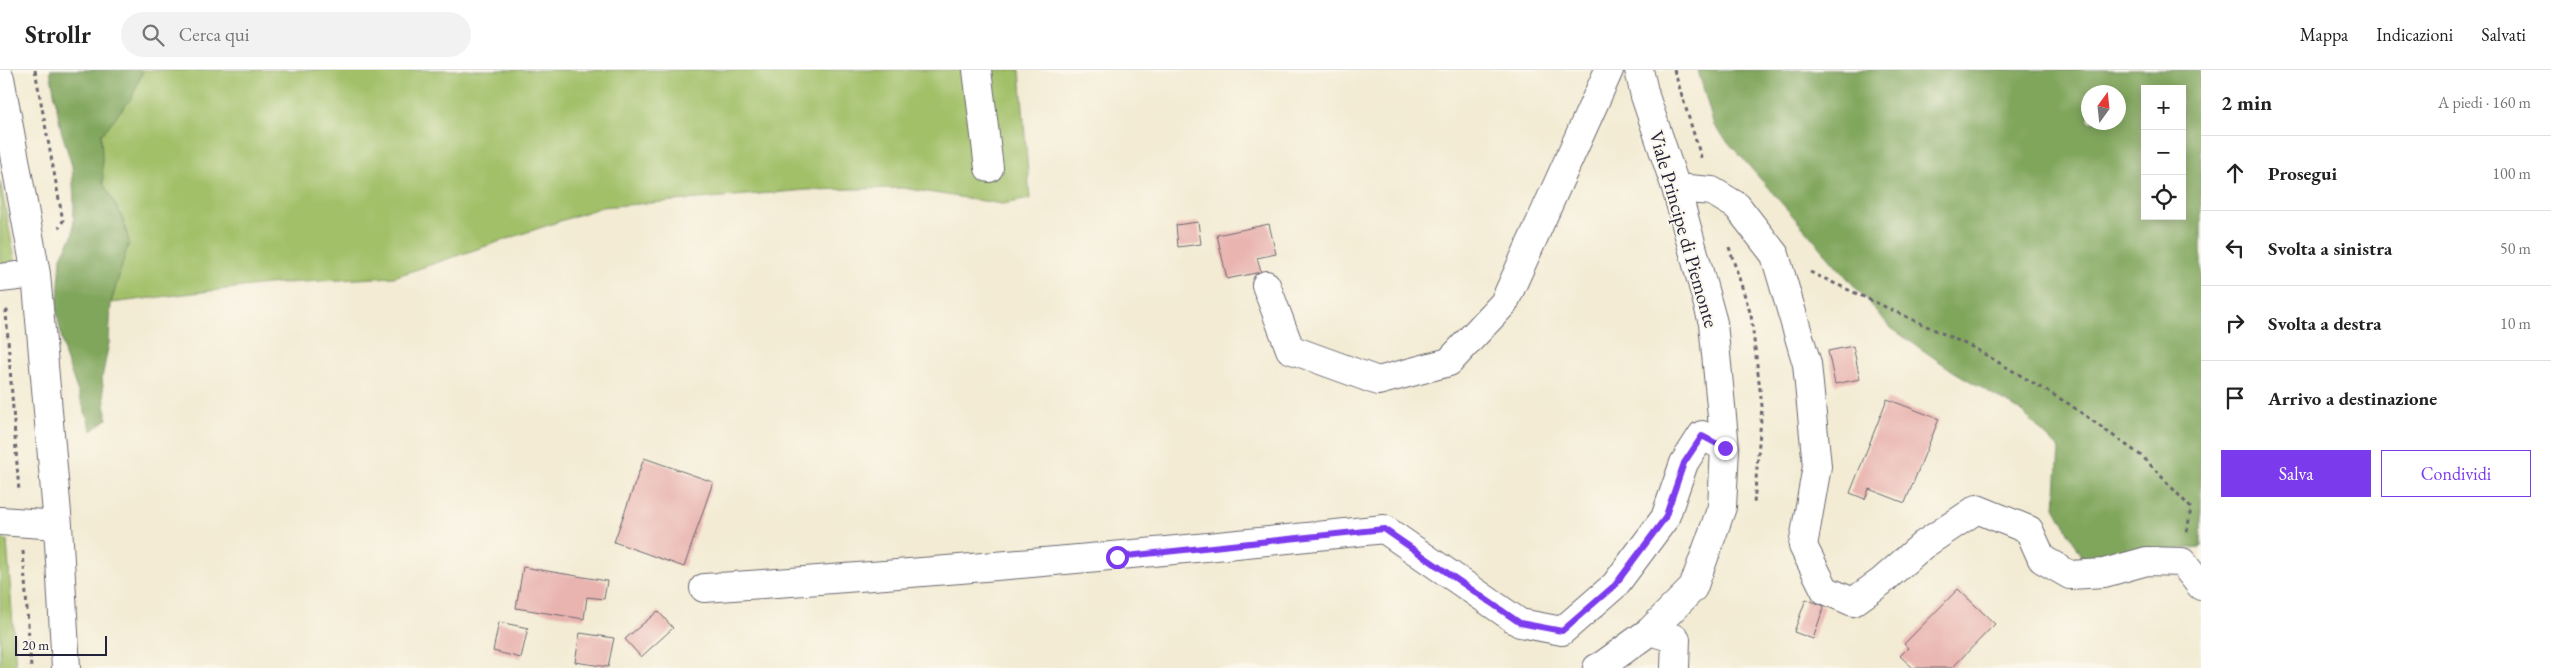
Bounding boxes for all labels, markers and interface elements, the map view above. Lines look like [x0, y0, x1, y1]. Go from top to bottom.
search box [121, 12, 471, 57]
text: Strollr [25, 19, 91, 50]
icon: search [139, 21, 167, 49]
text: Cerca qui [179, 22, 250, 47]
text: Mappa [2300, 23, 2348, 46]
text: Indicazioni [2376, 23, 2453, 46]
text: Salvati [2481, 23, 2526, 46]
north arrow [2081, 85, 2126, 130]
map controls [2141, 85, 2186, 220]
button: + [2141, 85, 2186, 130]
text: 2 min [2221, 89, 2272, 116]
text: A piedi · 160 m [2438, 92, 2531, 113]
street label: Viale Principe di Piemonte [1643, 127, 1725, 331]
button: − [2141, 130, 2186, 175]
icon: ahead [2221, 159, 2249, 187]
text: Prosegui [2268, 161, 2337, 186]
text: 100 m [2492, 163, 2531, 184]
button: locate [2141, 175, 2186, 220]
icon: left [2221, 234, 2249, 262]
text: Svolta a sinistra [2268, 236, 2392, 261]
text: 50 m [2500, 238, 2531, 259]
icon: right [2221, 309, 2249, 337]
text: Svolta a destra [2268, 311, 2382, 336]
text: 10 m [2500, 313, 2531, 334]
icon: arrive [2221, 384, 2249, 412]
text: Arrivo a destinazione [2268, 386, 2437, 411]
route end [1714, 437, 1737, 460]
button: Salva [2221, 450, 2371, 497]
button: Condividi [2381, 450, 2531, 497]
route start [1106, 546, 1129, 569]
scale bar [15, 633, 108, 656]
text: 20 m [22, 636, 49, 654]

